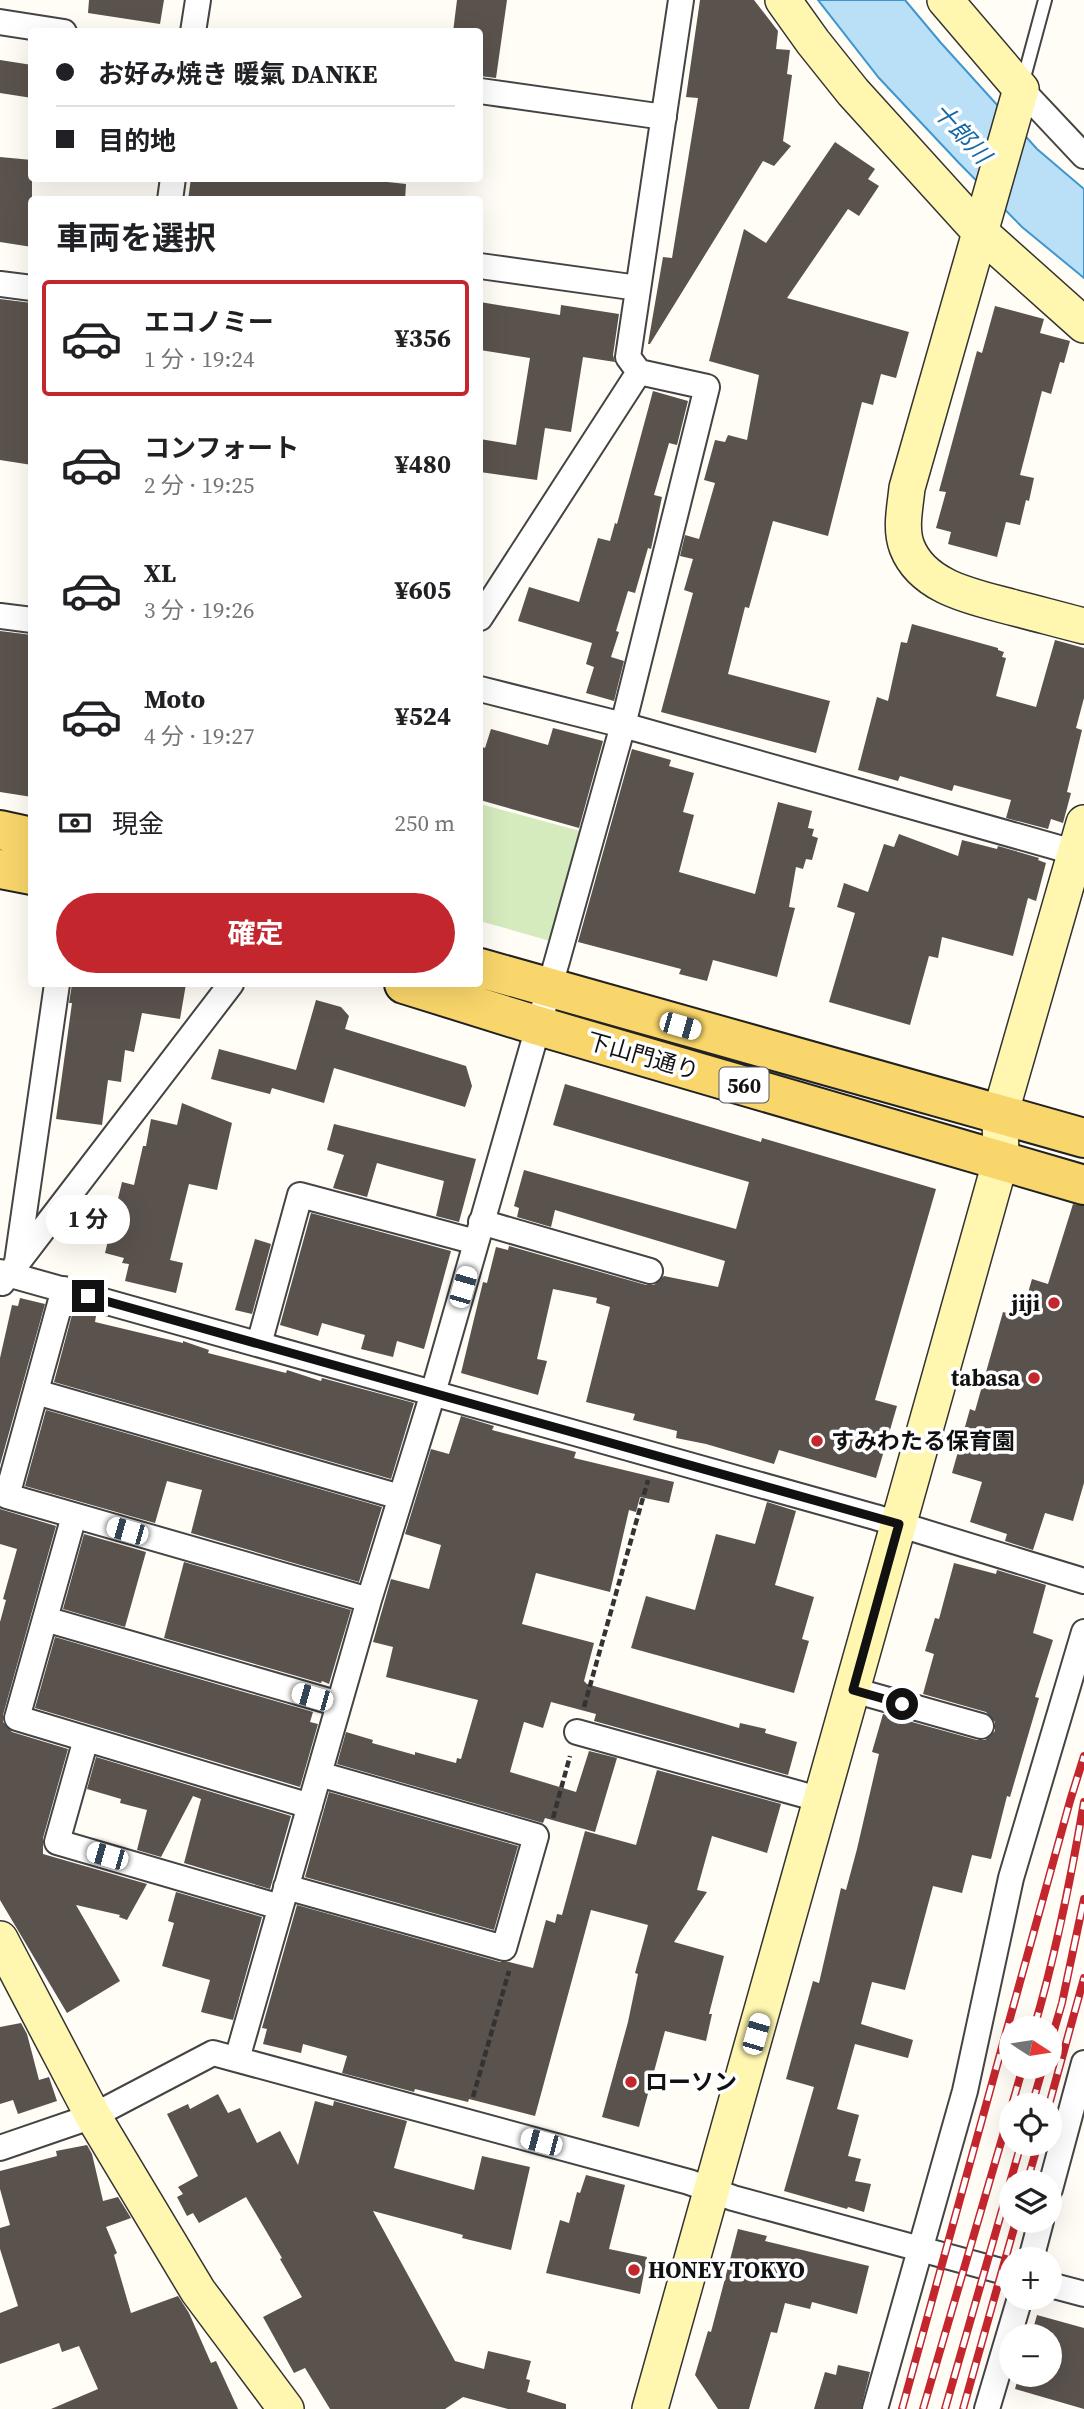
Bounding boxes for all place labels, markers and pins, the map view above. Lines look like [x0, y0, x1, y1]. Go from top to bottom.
place label: jiji [1008, 1287, 1040, 1319]
marker: jiji [1046, 1295, 1062, 1311]
place label: tabasa [951, 1362, 1021, 1394]
marker: tabasa [1026, 1370, 1042, 1386]
place label: すみわたる保育園 [831, 1425, 1015, 1457]
marker: すみわたる保育園 [809, 1433, 825, 1449]
place label: ローソン [645, 2066, 737, 2098]
marker: ローソン [623, 2074, 639, 2090]
place label: HONEY TOKYO [648, 2254, 805, 2286]
marker: HONEY TOKYO [626, 2262, 642, 2278]

